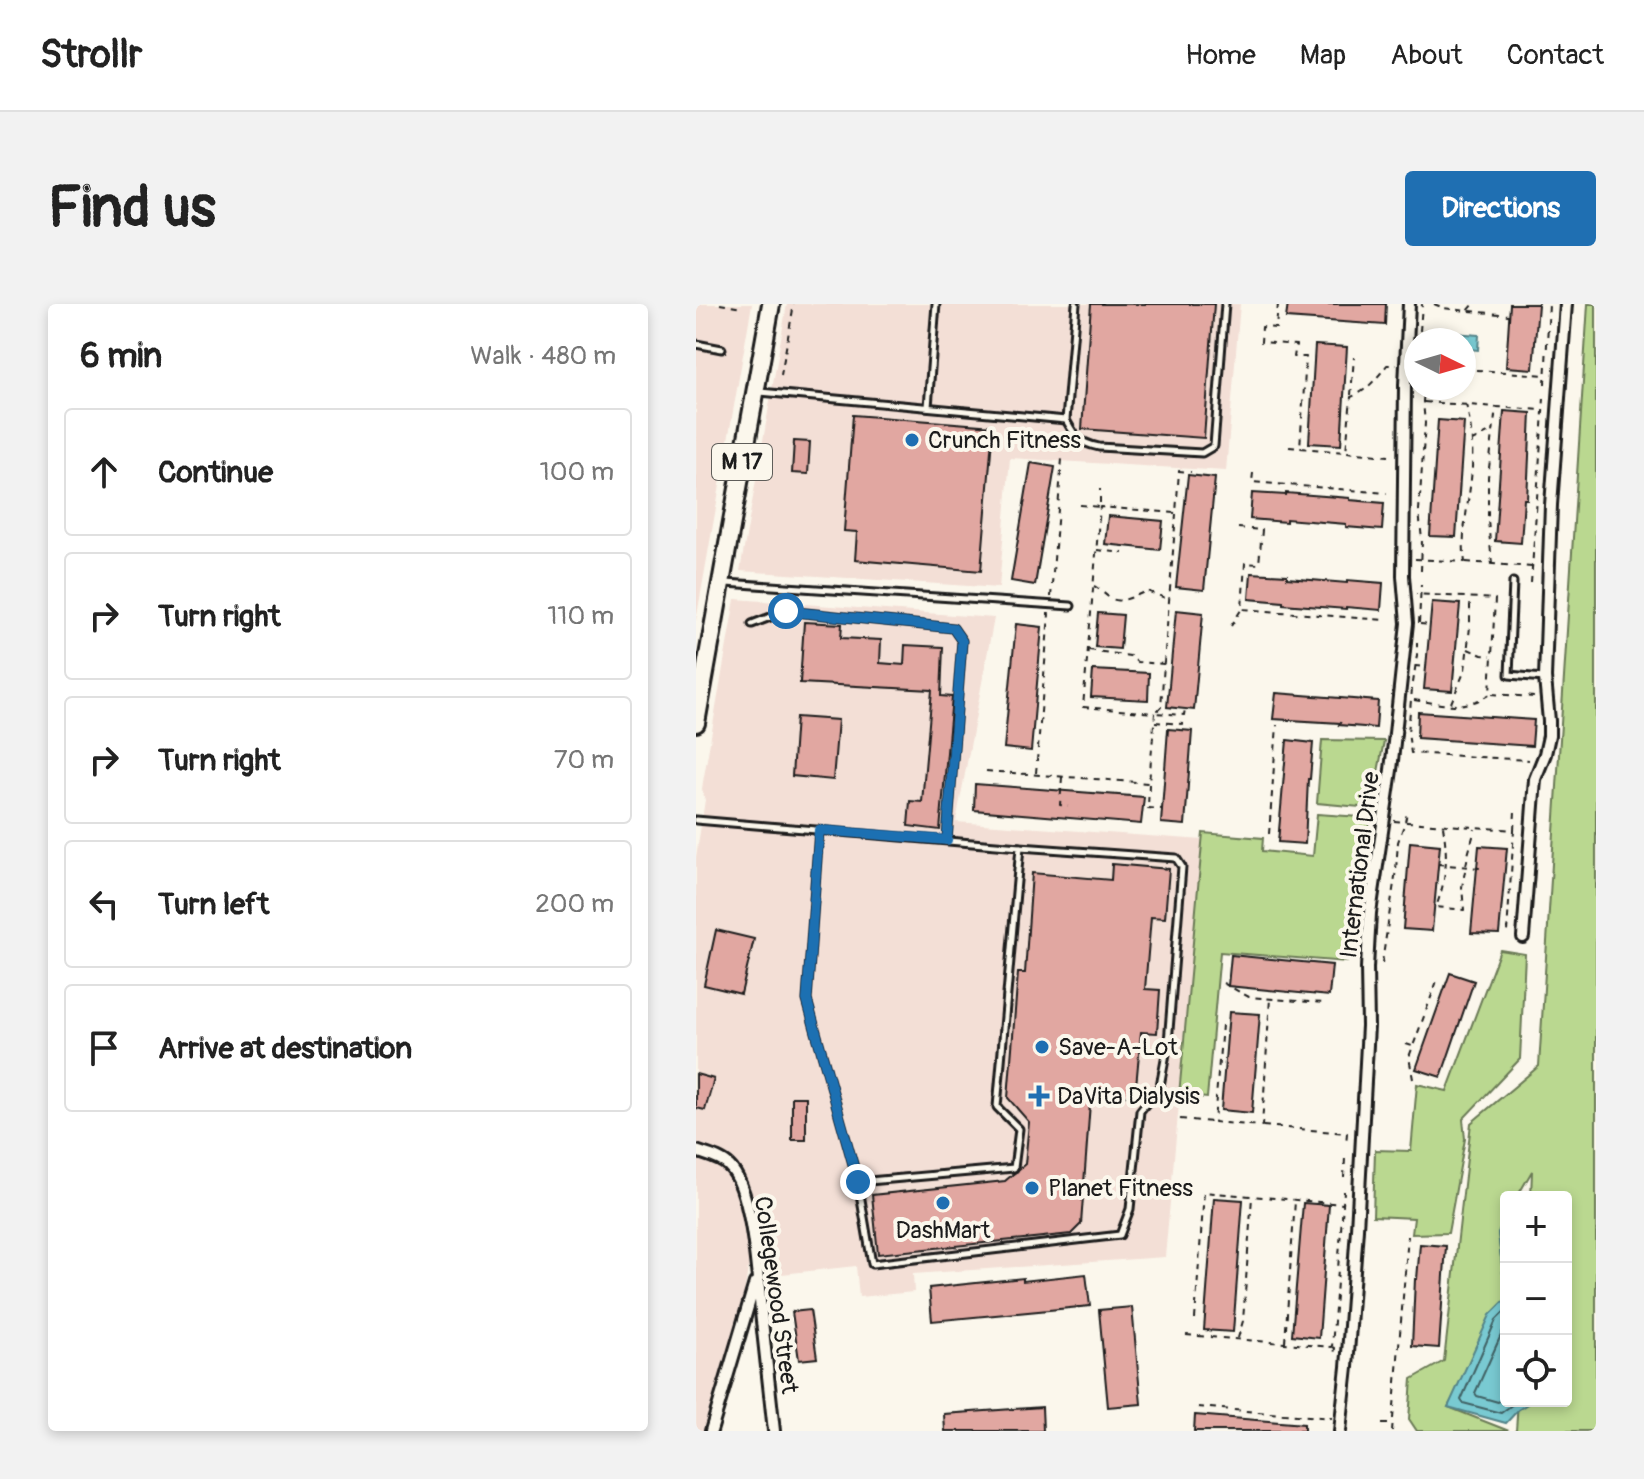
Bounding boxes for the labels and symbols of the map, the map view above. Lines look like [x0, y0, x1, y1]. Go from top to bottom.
north arrow [1404, 328, 1476, 400]
place label: Crunch Fitness [928, 426, 1081, 455]
marker: Crunch Fitness [903, 431, 921, 449]
road number: M 17 [712, 444, 772, 480]
route start [768, 593, 804, 629]
street label: International Drive [1334, 770, 1386, 960]
place label: Save-A-Lot [1058, 1033, 1178, 1062]
marker: Save-A-Lot [1033, 1038, 1051, 1056]
place label: DaVita Dialysis [1057, 1082, 1200, 1111]
marker: DaVita Dialysis [1028, 1085, 1050, 1107]
route end [840, 1164, 876, 1200]
place label: Planet Fitness [1048, 1174, 1193, 1203]
marker: Planet Fitness [1023, 1179, 1041, 1197]
street label: Collegewood Street [748, 1194, 804, 1396]
marker: DashMart [934, 1194, 952, 1212]
place label: DashMart [896, 1216, 991, 1245]

